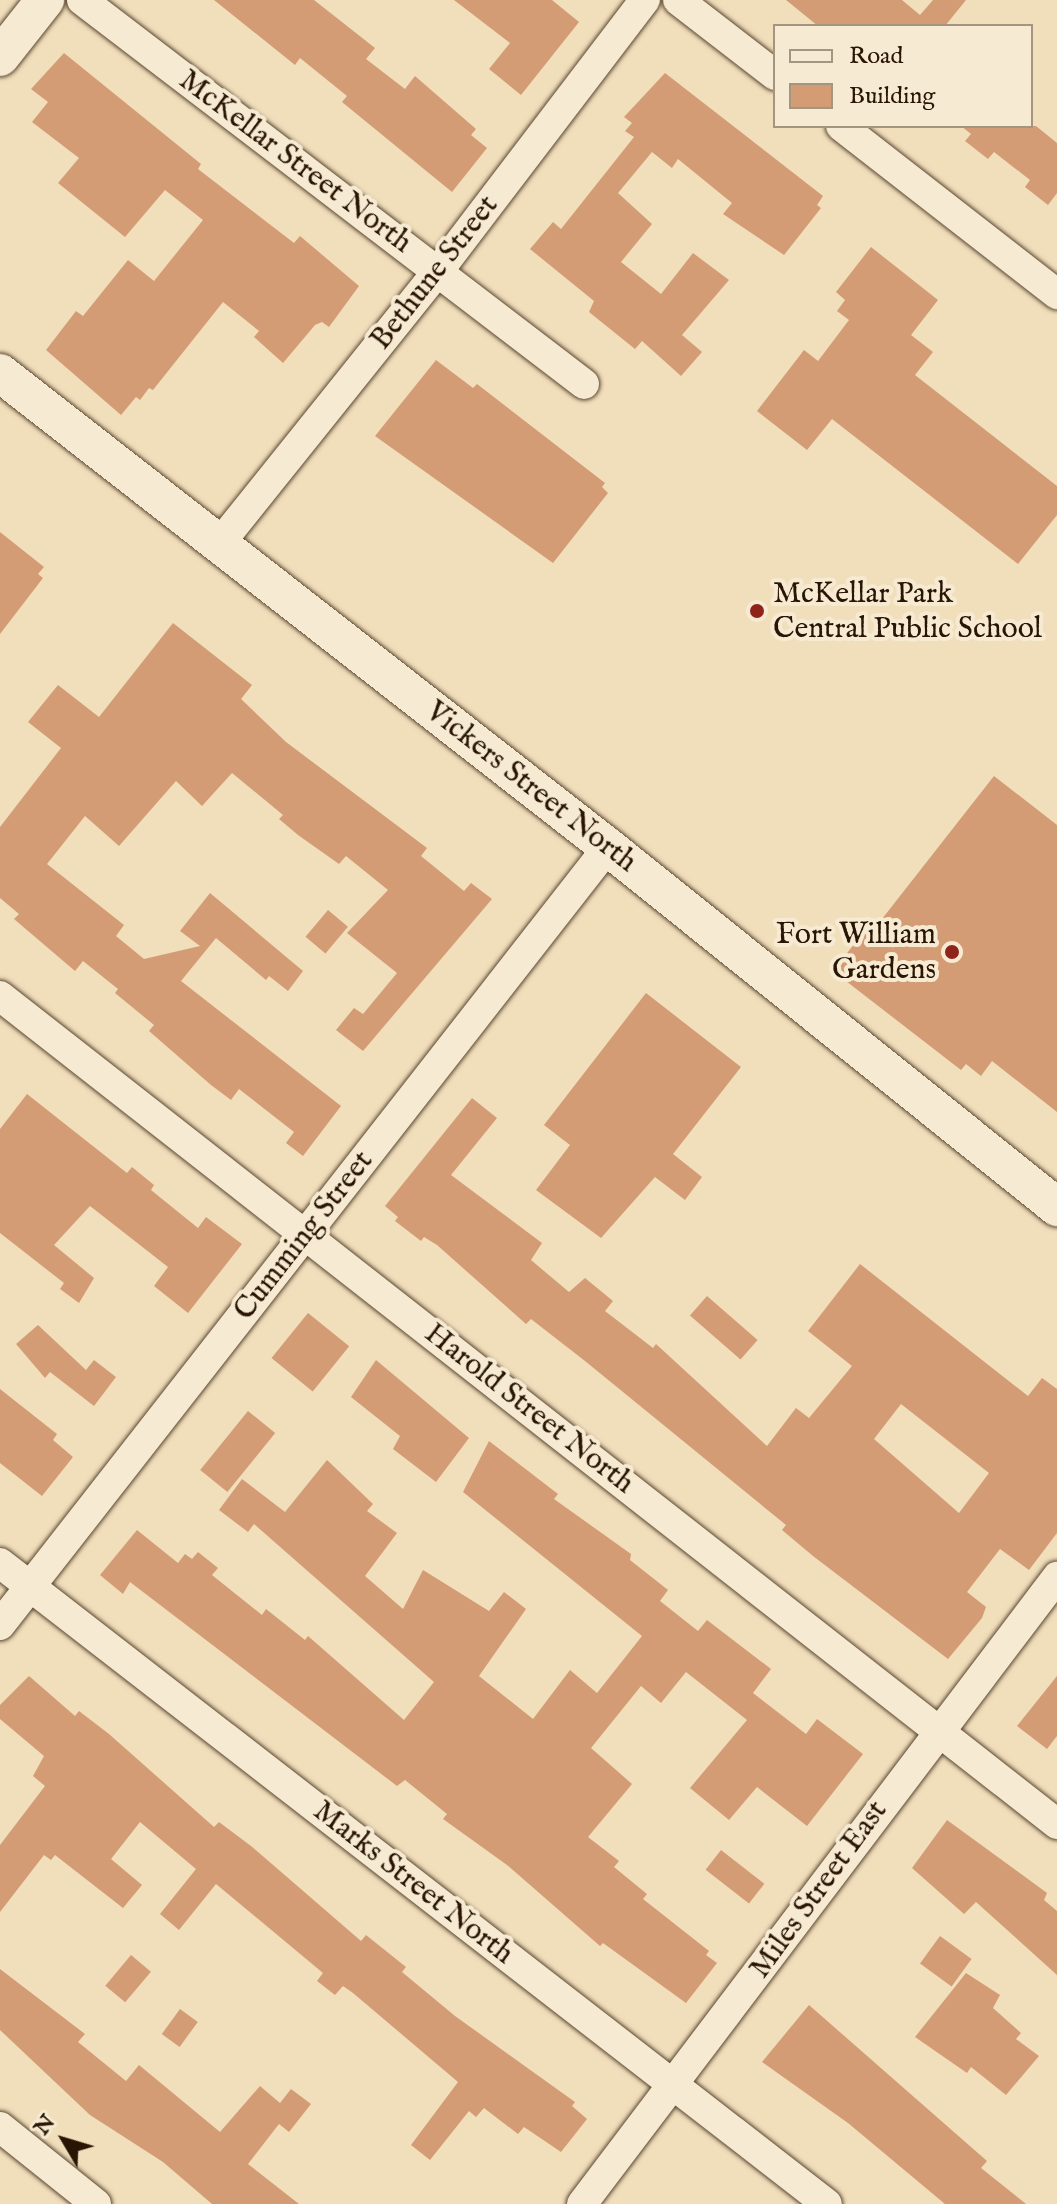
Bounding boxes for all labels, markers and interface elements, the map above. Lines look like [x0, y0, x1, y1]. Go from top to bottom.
legend [773, 24, 1033, 128]
text: Road [849, 41, 903, 72]
street label: McKellar Street North [171, 63, 419, 261]
text: Building [849, 81, 935, 112]
street label: Bethune Street [364, 189, 506, 357]
place label: McKellar Park Central Public School [773, 576, 1042, 646]
marker: McKellar Park Central Public School [748, 602, 766, 620]
street label: Vickers Street North [418, 693, 644, 881]
place label: Fort William Gardens [776, 917, 936, 988]
marker: Fort William Gardens [943, 943, 961, 961]
street label: Cumming Street [227, 1144, 381, 1328]
street label: Harold Street North [417, 1316, 641, 1502]
street label: Marks Street North [305, 1793, 521, 1973]
street label: Miles Street East [742, 1794, 896, 1986]
north arrow [24, 2100, 104, 2180]
text: N [28, 2109, 62, 2141]

